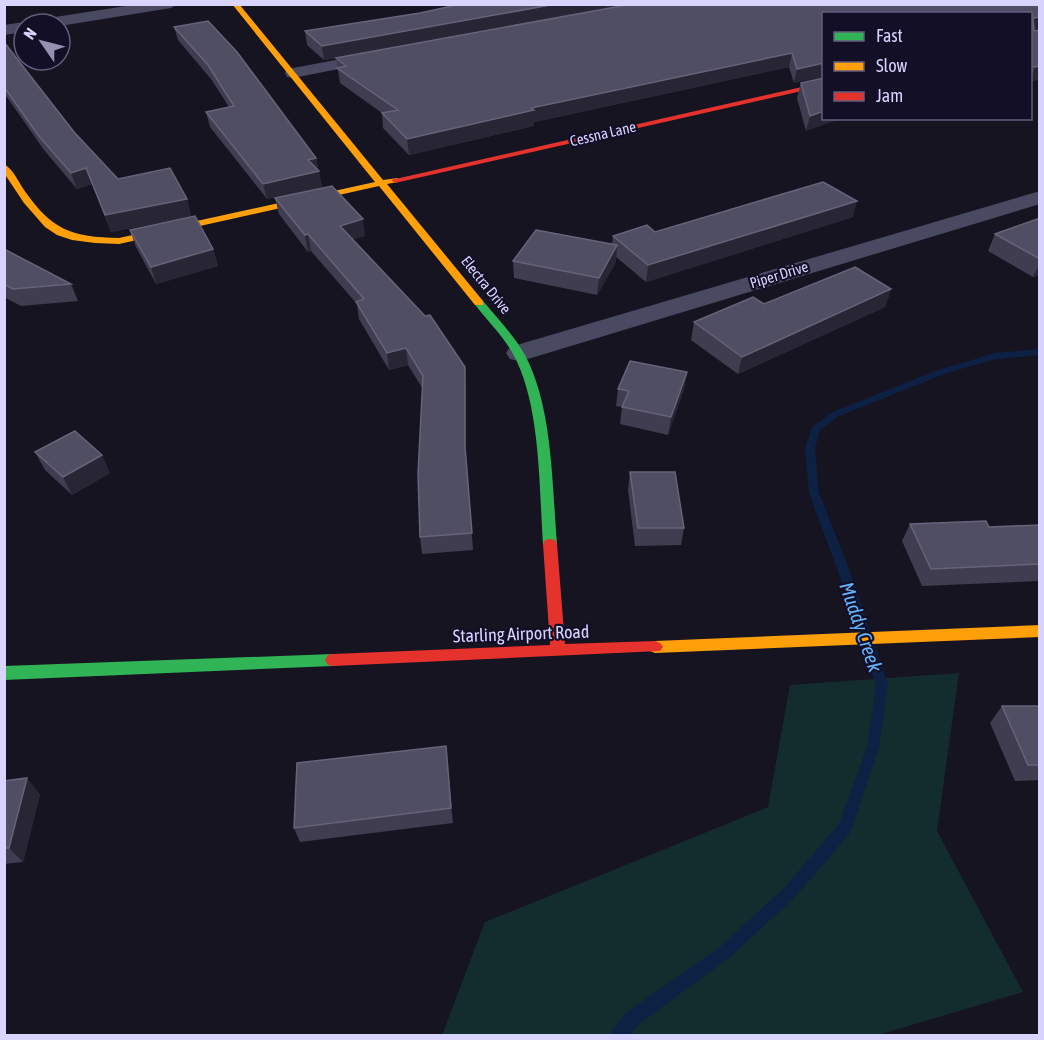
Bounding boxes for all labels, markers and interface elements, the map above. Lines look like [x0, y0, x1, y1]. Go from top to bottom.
north arrow [12, 12, 72, 72]
legend [822, 12, 1032, 120]
text: N [20, 24, 40, 42]
text: Fast [876, 25, 903, 46]
text: Slow [876, 55, 907, 76]
text: Jam [876, 85, 903, 106]
street label: Cessna Lane [568, 118, 638, 149]
street label: Electra Drive [458, 252, 515, 317]
street label: Piper Drive [748, 258, 810, 291]
water label: Muddy Creek [835, 579, 888, 675]
street label: Starling Airport Road [452, 621, 590, 646]

